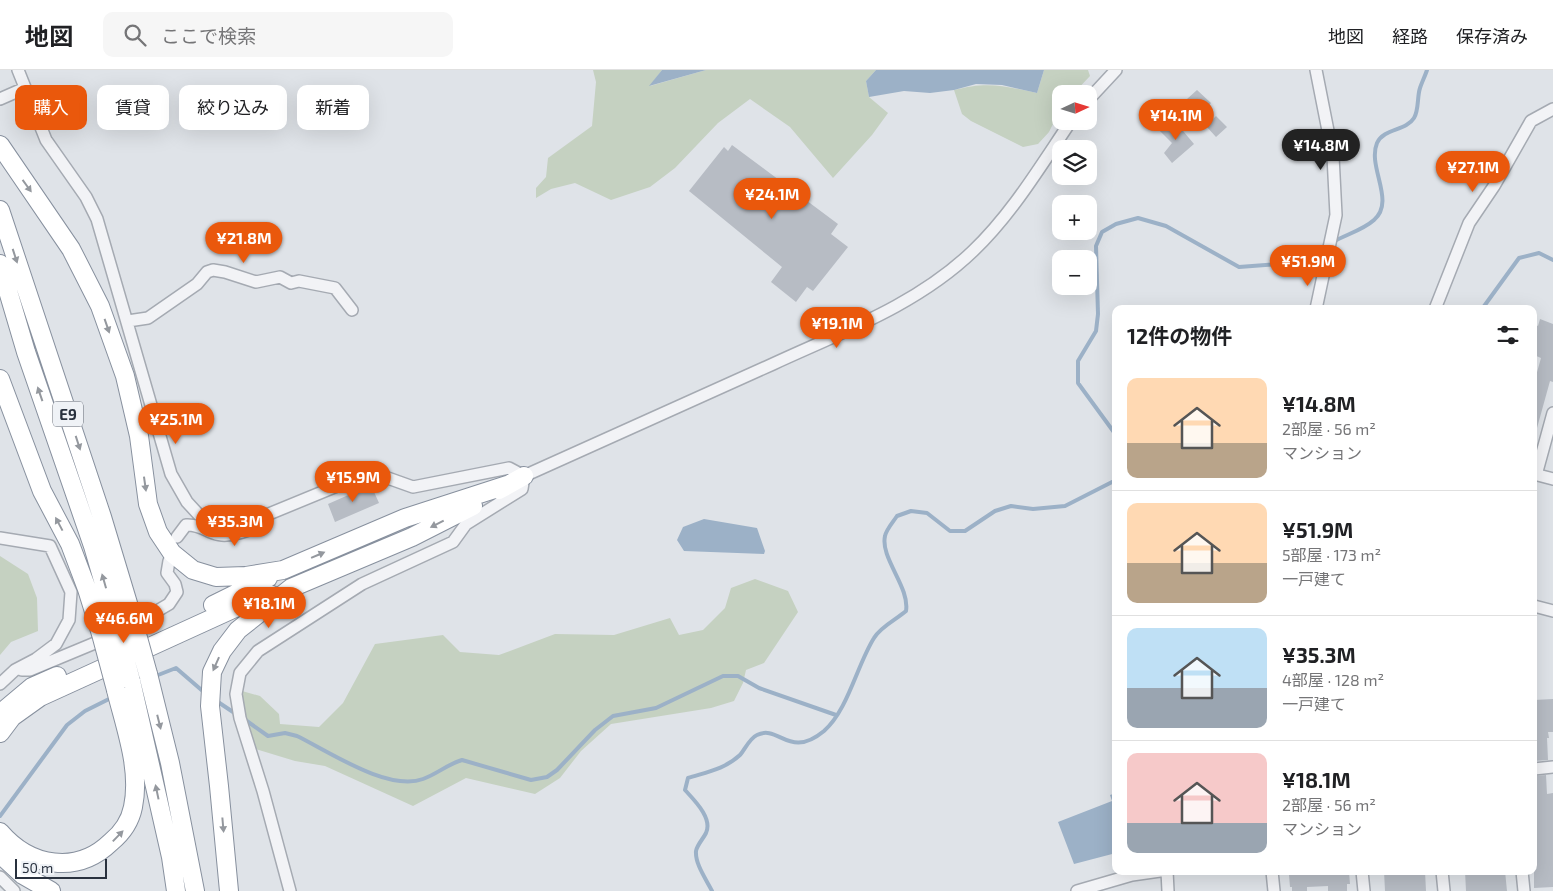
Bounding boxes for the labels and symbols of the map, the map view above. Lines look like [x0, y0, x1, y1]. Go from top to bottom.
north arrow [1052, 85, 1098, 130]
pin: ¥14.1M [1135, 98, 1217, 141]
pin: ¥14.8M [1280, 128, 1362, 171]
pin: ¥27.1M [1432, 150, 1514, 193]
pin: ¥24.1M [731, 178, 813, 220]
one-way arrow [22, 179, 32, 193]
pin: ¥21.8M [203, 222, 285, 264]
pin: ¥51.9M [1267, 244, 1349, 287]
one-way arrow [12, 249, 20, 264]
pin: ¥19.1M [796, 306, 878, 349]
one-way arrow [103, 319, 111, 334]
one-way arrow [36, 387, 43, 402]
road number: E9 [53, 402, 83, 426]
pin: ¥25.1M [135, 402, 217, 445]
one-way arrow [74, 436, 82, 451]
pin: ¥15.9M [312, 460, 394, 503]
one-way arrow [141, 476, 149, 492]
pin: ¥35.3M [194, 504, 276, 547]
one-way arrow [55, 516, 63, 531]
one-way arrow [429, 520, 444, 528]
one-way arrow [311, 551, 325, 559]
one-way arrow [99, 574, 107, 589]
pin: ¥18.1M [228, 586, 310, 629]
pin: ¥46.6M [83, 602, 165, 644]
one-way arrow [211, 657, 219, 671]
one-way arrow [155, 714, 163, 729]
one-way arrow [153, 785, 161, 800]
one-way arrow [219, 817, 227, 833]
one-way arrow [112, 830, 124, 842]
scale bar [15, 856, 108, 879]

